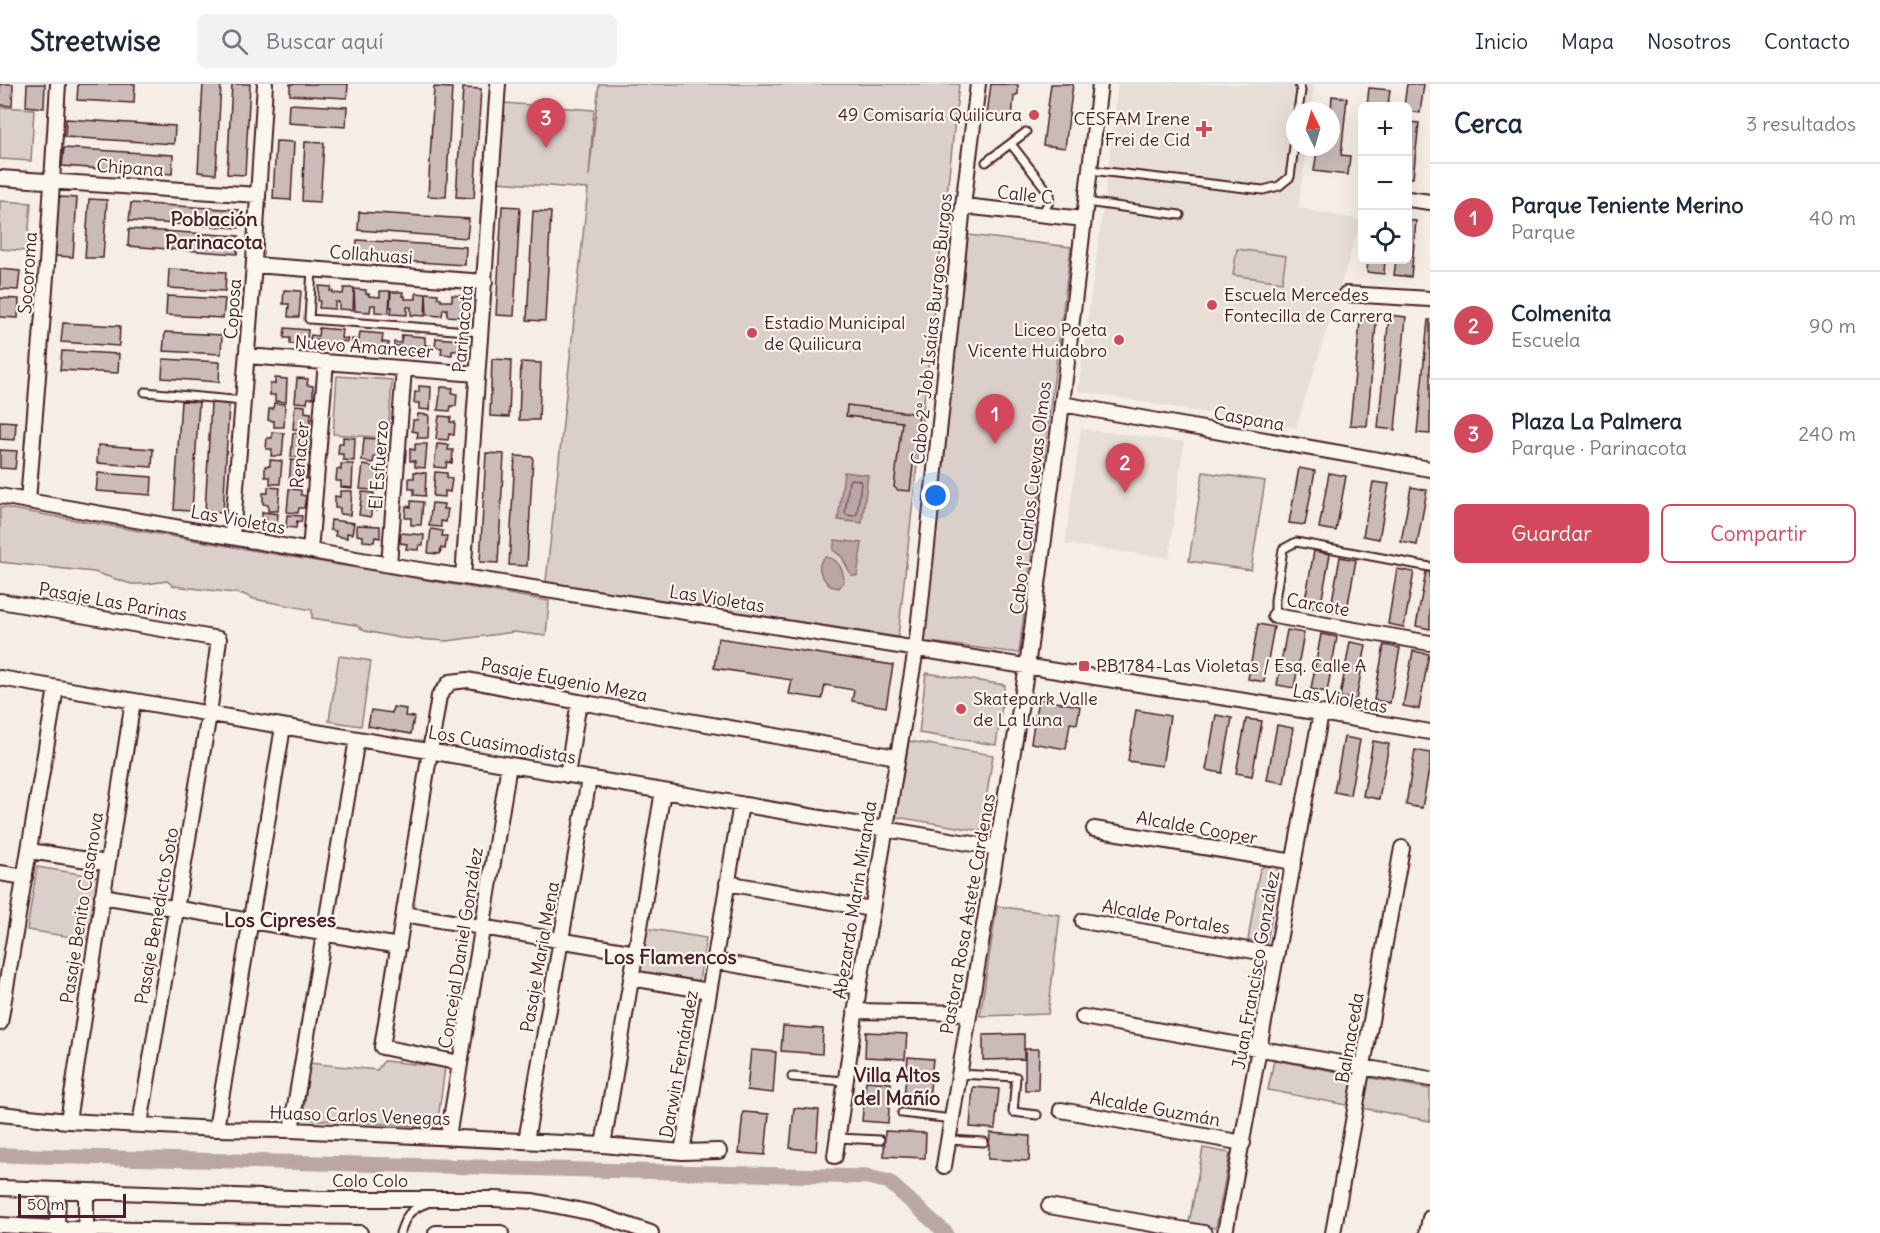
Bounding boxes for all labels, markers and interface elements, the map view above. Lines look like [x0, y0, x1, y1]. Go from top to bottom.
search box [197, 14, 617, 68]
text: Streetwise [30, 23, 161, 59]
icon: search [218, 25, 251, 58]
text: Buscar aquí [266, 27, 383, 55]
text: Inicio [1475, 28, 1528, 55]
text: Mapa [1561, 28, 1614, 55]
text: Nosotros [1647, 28, 1731, 55]
text: Contacto [1764, 28, 1850, 55]
pin: 3 [526, 98, 566, 148]
north arrow [1286, 102, 1340, 156]
map controls [1358, 102, 1412, 264]
button: + [1358, 102, 1412, 156]
place label: 49 Comisaría Quilicura [838, 103, 1022, 126]
place label: CESFAM Irene Frei de Cid [1074, 107, 1190, 151]
text: Cerca [1454, 107, 1523, 140]
marker: 49 Comisaría Quilicura [1027, 108, 1041, 122]
text: 3 resultados [1746, 111, 1856, 136]
marker: CESFAM Irene Frei de Cid [1195, 120, 1213, 138]
street label: Chipana [96, 154, 165, 181]
button: − [1358, 156, 1412, 210]
street label: Calle C [996, 180, 1054, 209]
text: Parque Teniente Merino [1511, 191, 1744, 219]
street label: Cabo 2° Job Isaías Burgos Burgos [906, 192, 957, 466]
text: 1 [1470, 205, 1477, 230]
text: 40 m [1809, 205, 1856, 230]
district label: Población Parinacota [165, 206, 263, 254]
button: locate [1358, 210, 1412, 264]
text: Parque [1511, 219, 1575, 244]
street label: Socoroma [13, 231, 42, 315]
street label: Collahuasi [329, 240, 413, 269]
street label: Coposa [219, 278, 246, 340]
place label: Escuela Mercedes Fontecilla de Carrera [1224, 283, 1393, 327]
street label: Parinacota [447, 284, 478, 374]
marker: Escuela Mercedes Fontecilla de Carrera [1205, 298, 1219, 312]
text: Colmenita [1511, 299, 1611, 327]
place label: Estadio Municipal de Quilicura [764, 311, 905, 355]
text: 2 [1468, 313, 1479, 338]
text: 90 m [1809, 313, 1856, 338]
place label: Liceo Poeta Vicente Huidobro [968, 318, 1107, 362]
marker: Estadio Municipal de Quilicura [745, 326, 759, 340]
text: Escuela [1511, 327, 1580, 352]
street label: Nuevo Amanecer [294, 330, 435, 363]
marker: Liceo Poeta Vicente Huidobro [1112, 333, 1126, 347]
street label: Cabo 1° Carlos Cuevas Olmos [1005, 380, 1056, 616]
pin: 1 [976, 394, 1014, 444]
street label: Caspana [1212, 401, 1286, 436]
text: Plaza La Palmera [1511, 407, 1682, 435]
street label: El Esfuerzo [364, 419, 393, 510]
street label: Renacer [285, 420, 314, 489]
text: 3 [1468, 421, 1479, 446]
text: 240 m [1798, 421, 1856, 446]
text: Parque · Parinacota [1511, 435, 1687, 460]
pin: 2 [1106, 444, 1144, 493]
your location [921, 481, 950, 510]
street label: Las Violetas [189, 500, 287, 539]
button: Guardar [1454, 504, 1649, 563]
button: Compartir [1661, 504, 1856, 563]
street label: Pasaje Las Parinas [37, 577, 189, 626]
street label: Las Violetas [668, 580, 766, 617]
street label: Carcote [1285, 588, 1351, 621]
street label: Pasaje Eugenio Meza [479, 652, 649, 707]
place label: PB1784-Las Violetas / Esq. Calle A [1096, 654, 1366, 677]
marker: PB1784-Las Violetas / Esq. Calle A [1077, 659, 1091, 673]
street label: Las Violetas [1291, 679, 1389, 718]
place label: Skatepark Valle de La Luna [973, 687, 1098, 731]
marker: Skatepark Valle de La Luna [954, 702, 968, 716]
street label: Los Cuasimodistas [426, 720, 578, 769]
street label: Pastora Rosa Astete Cardenas [935, 792, 1000, 1036]
street label: Abezardo Marín Miranda [827, 799, 882, 1001]
street label: Alcalde Cooper [1135, 806, 1260, 850]
street label: Pasaje Benito Casanova [55, 811, 108, 1005]
street label: Pasaje Benedicto Soto [130, 826, 183, 1006]
street label: Concejal Daniel González [433, 845, 488, 1050]
street label: Juan Francisco González [1227, 868, 1284, 1071]
street label: Pasaje Maria Mena [515, 880, 564, 1034]
street label: Alcalde Portales [1100, 894, 1232, 939]
district label: Los Cipreses [224, 907, 336, 932]
district label: Los Flamencos [603, 944, 737, 969]
street label: Darwin Fernández [654, 988, 703, 1139]
street label: Balmaceda [1330, 991, 1369, 1085]
district label: Villa Altos del Mañío [854, 1062, 940, 1110]
street label: Alcalde Guzmán [1088, 1086, 1222, 1131]
street label: Huaso Carlos Venegas [269, 1101, 451, 1130]
street label: Colo Colo [332, 1169, 408, 1192]
scale bar [18, 1191, 126, 1218]
text: 50 m [27, 1194, 65, 1214]

